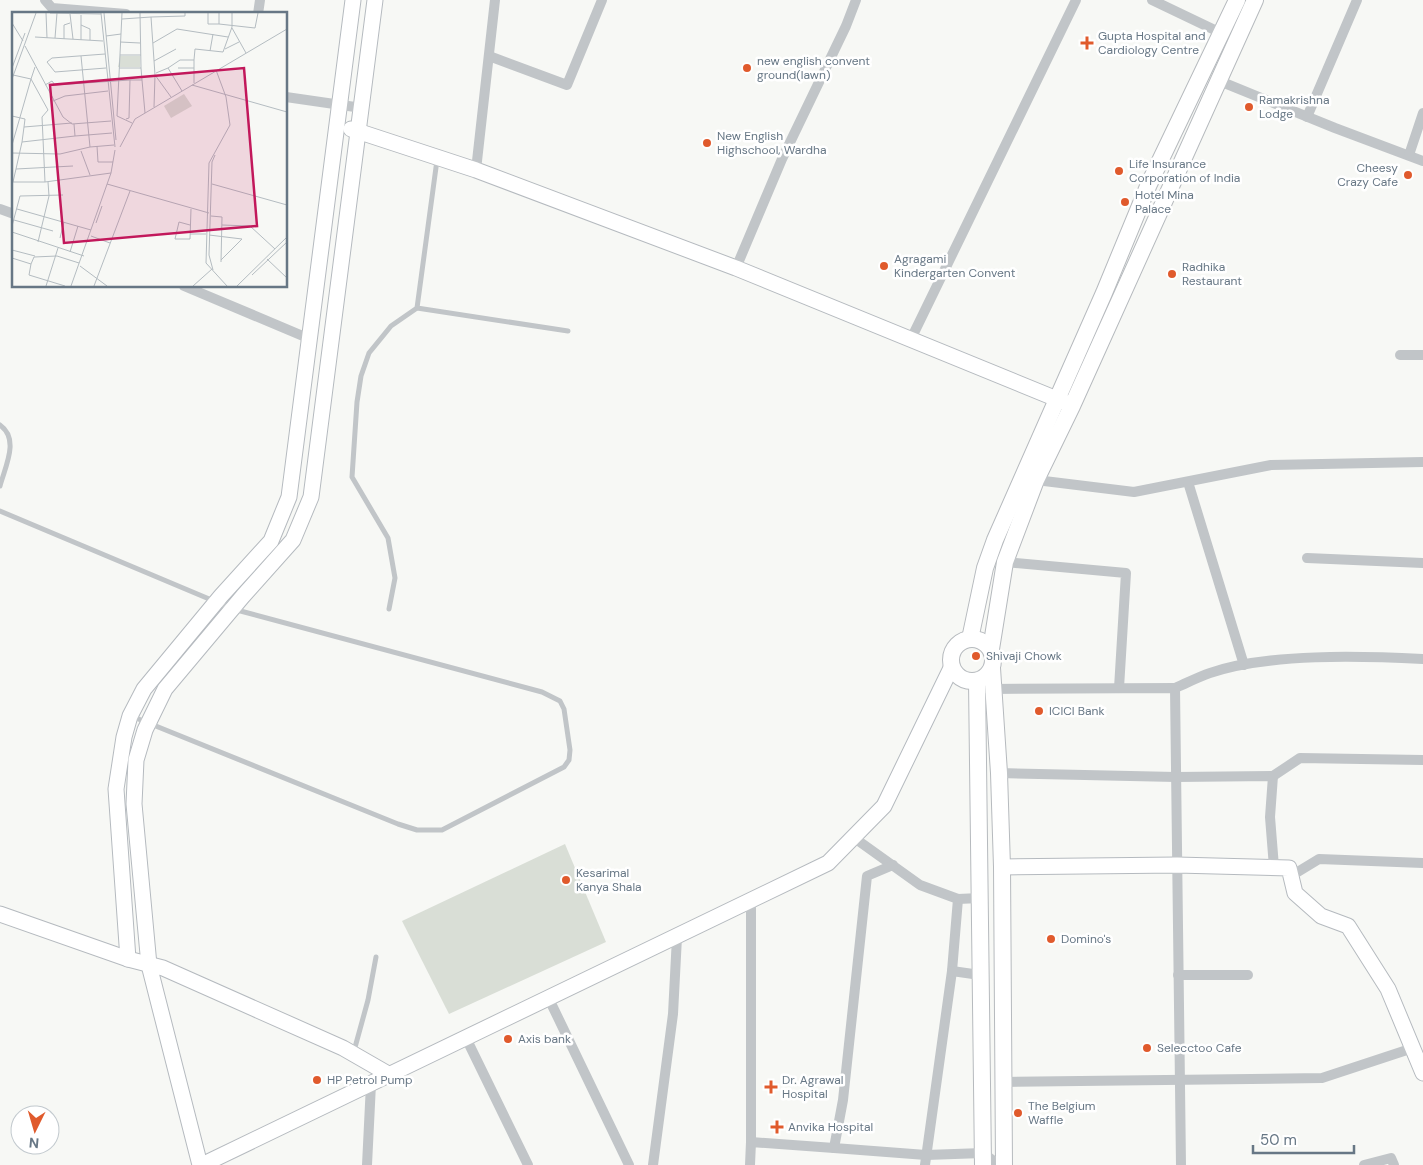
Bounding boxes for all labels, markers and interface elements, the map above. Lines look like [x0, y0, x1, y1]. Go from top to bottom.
inset map [12, 12, 288, 288]
place label: Gupta Hospital and Cardiology Centre [1098, 28, 1205, 58]
marker: Gupta Hospital and Cardiology Centre [1080, 36, 1094, 50]
place label: new english convent ground(lawn) [757, 53, 870, 83]
marker: new english convent ground(lawn) [741, 62, 753, 74]
place label: Ramakrishna Lodge [1259, 92, 1329, 122]
marker: Ramakrishna Lodge [1243, 101, 1255, 113]
place label: New English Highschool, Wardha [717, 128, 826, 158]
marker: New English Highschool, Wardha [701, 137, 713, 149]
place label: Life Insurance Corporation of India [1129, 156, 1240, 186]
place label: Cheesy Crazy Cafe [1337, 160, 1398, 190]
marker: Life Insurance Corporation of India [1113, 165, 1125, 177]
marker: Cheesy Crazy Cafe [1402, 169, 1414, 181]
place label: Hotel Mina Palace [1135, 187, 1194, 217]
marker: Hotel Mina Palace [1119, 196, 1131, 208]
place label: Agragami Kindergarten Convent [894, 251, 1016, 281]
place label: Radhika Restaurant [1182, 259, 1242, 289]
marker: Agragami Kindergarten Convent [878, 260, 890, 272]
marker: Radhika Restaurant [1166, 268, 1178, 280]
place label: Shivaji Chowk [986, 648, 1062, 664]
marker: Shivaji Chowk [970, 650, 982, 662]
place label: ICICI Bank [1049, 703, 1105, 719]
marker: ICICI Bank [1033, 705, 1045, 717]
place label: Kesarimal Kanya Shala [576, 865, 642, 895]
marker: Kesarimal Kanya Shala [560, 874, 572, 886]
place label: Domino's [1061, 931, 1111, 947]
marker: Domino's [1045, 933, 1057, 945]
place label: Axis bank [518, 1031, 571, 1047]
marker: Axis bank [502, 1033, 514, 1045]
place label: Selecctoo Cafe [1157, 1040, 1242, 1056]
marker: Selecctoo Cafe [1141, 1042, 1153, 1054]
place label: HP Petrol Pump [327, 1072, 413, 1088]
place label: Dr. Agrawal Hospital [782, 1072, 843, 1102]
marker: HP Petrol Pump [311, 1074, 323, 1086]
marker: Dr. Agrawal Hospital [764, 1080, 778, 1094]
place label: The Belgium Waffle [1028, 1098, 1096, 1128]
north arrow [10, 1105, 60, 1155]
marker: The Belgium Waffle [1012, 1107, 1024, 1119]
place label: Anvika Hospital [788, 1119, 873, 1135]
marker: Anvika Hospital [770, 1120, 784, 1134]
scale bar [1253, 1122, 1354, 1154]
text: 50 m [1260, 1130, 1297, 1150]
text: N [28, 1134, 40, 1152]

